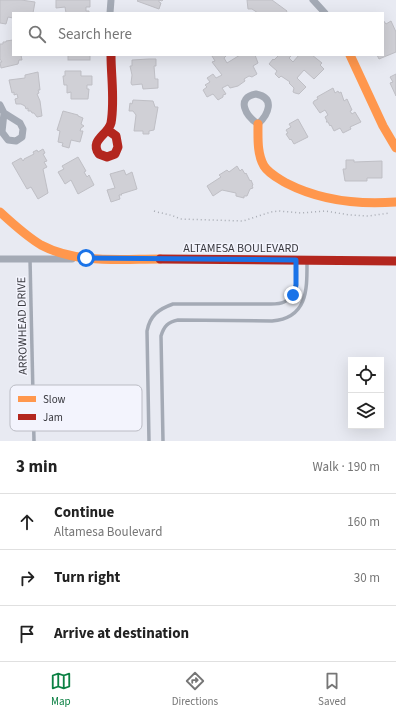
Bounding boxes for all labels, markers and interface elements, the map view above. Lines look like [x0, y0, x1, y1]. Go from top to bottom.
search box [12, 12, 384, 56]
icon: search [26, 23, 48, 45]
text: Search here [58, 24, 132, 45]
street label: ALTAMESA BOULEVARD [183, 240, 299, 257]
route start [77, 249, 95, 267]
street label: ARROWHEAD DRIVE [13, 277, 32, 375]
route end [284, 286, 302, 304]
map controls [348, 357, 384, 429]
button: locate [348, 357, 384, 393]
legend [10, 385, 142, 431]
text: Slow [43, 392, 66, 407]
button: layers [348, 393, 384, 429]
text: Jam [43, 410, 63, 425]
text: 3 min [16, 455, 57, 479]
text: Walk · 190 m [312, 458, 380, 476]
text: Continue [54, 502, 114, 523]
icon: ahead [16, 511, 38, 533]
text: 160 m [347, 513, 380, 531]
text: Altamesa Boulevard [54, 523, 162, 541]
icon: right [16, 567, 38, 589]
text: Turn right [54, 567, 120, 588]
text: 30 m [354, 569, 380, 587]
icon: arrive [16, 623, 38, 645]
text: Arrive at destination [54, 623, 189, 644]
tab: Map [50, 670, 72, 709]
tab: Directions [172, 670, 218, 709]
tab: Saved [318, 670, 346, 709]

